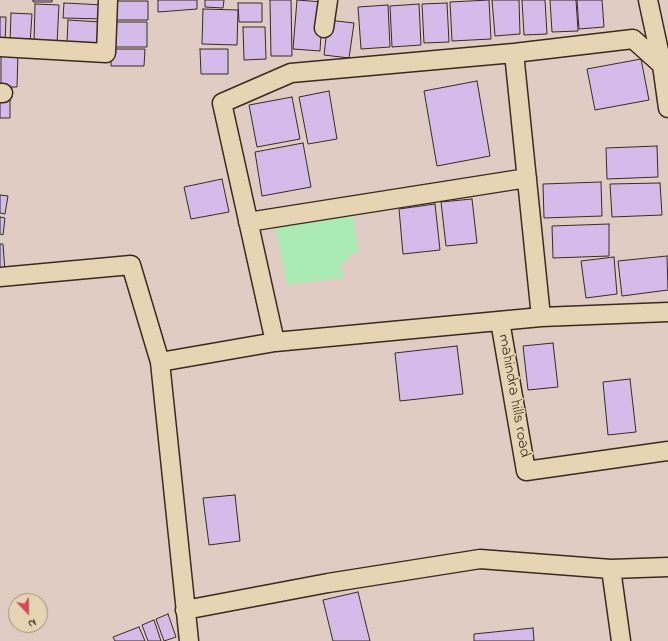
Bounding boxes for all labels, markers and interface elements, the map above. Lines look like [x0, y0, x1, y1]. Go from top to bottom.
street label: mahindra hills road [493, 333, 533, 459]
north arrow [8, 593, 48, 633]
text: N [26, 614, 39, 632]

